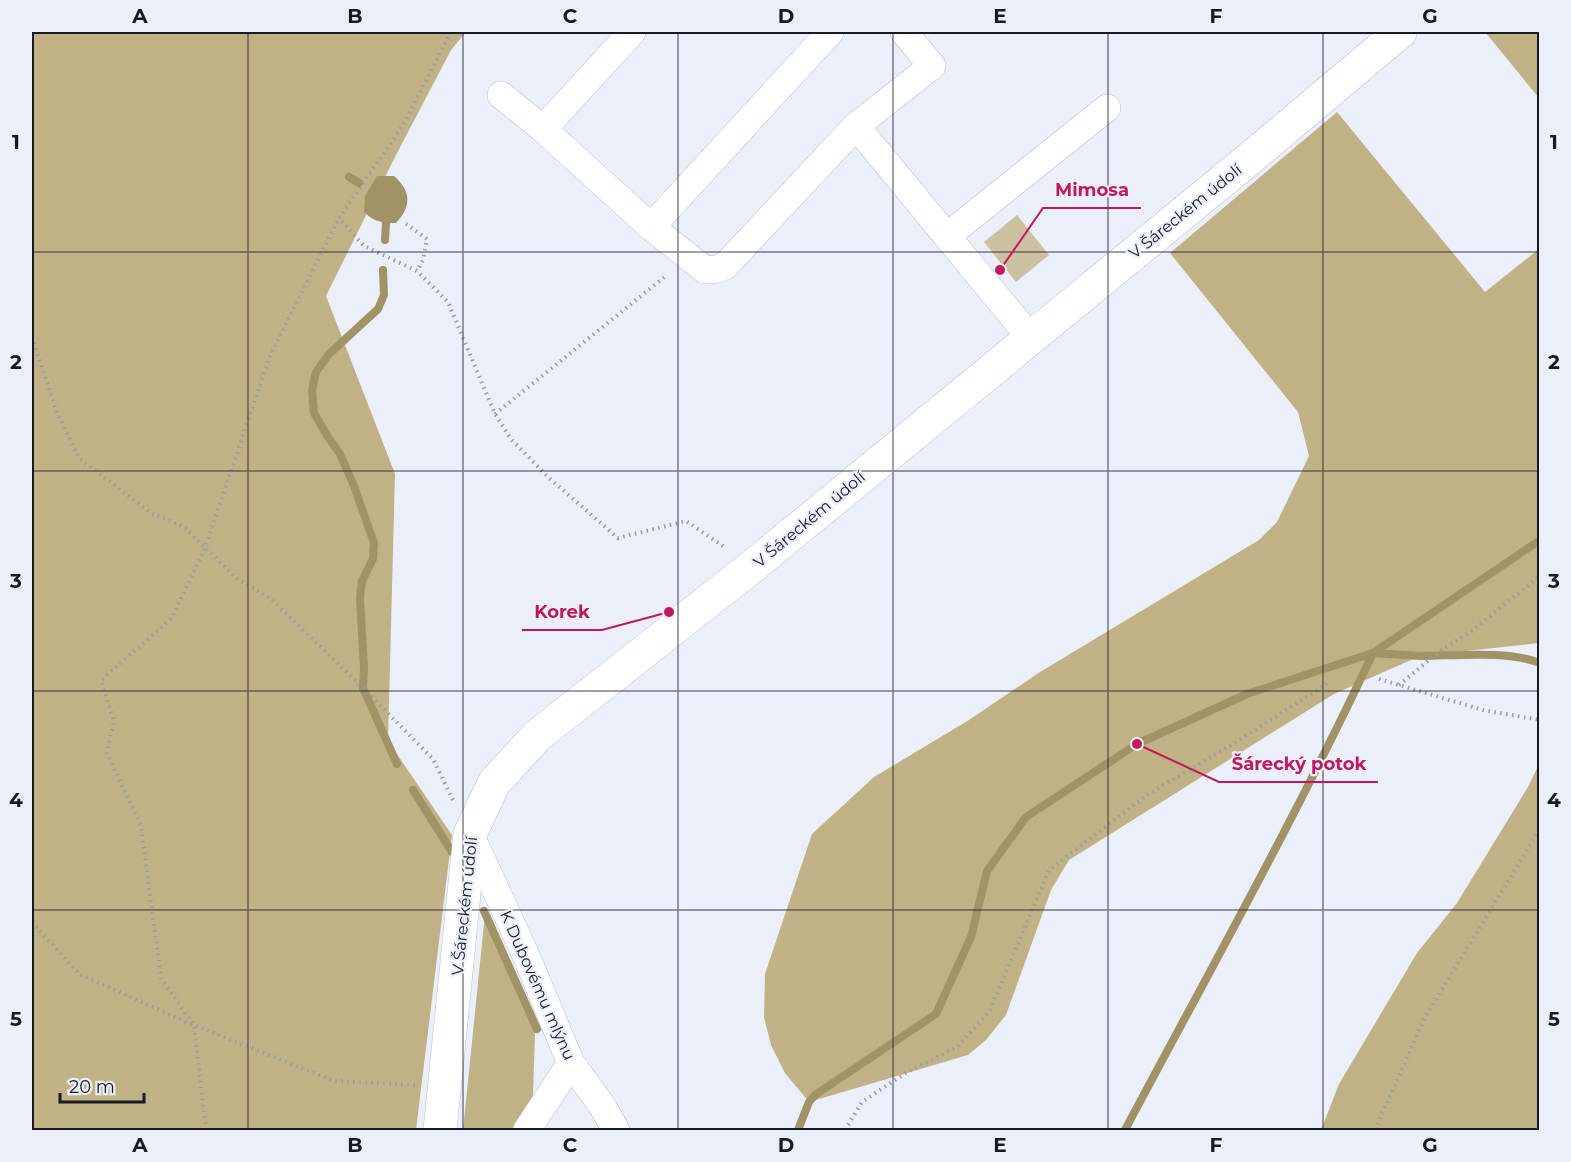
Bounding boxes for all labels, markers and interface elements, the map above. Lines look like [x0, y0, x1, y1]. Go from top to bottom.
text: A [131, 4, 148, 28]
text: B [347, 4, 363, 28]
text: C [563, 4, 578, 28]
text: D [778, 4, 794, 28]
text: E [993, 4, 1007, 28]
text: F [1210, 4, 1223, 28]
text: G [1422, 4, 1438, 28]
text: 1 [12, 130, 20, 154]
text: 1 [1550, 130, 1558, 154]
street label: V Šáreckém údolí [1125, 160, 1246, 263]
callout: Mimosa [1043, 172, 1141, 208]
text: Mimosa [1055, 179, 1129, 201]
text: 2 [10, 350, 22, 374]
text: 2 [1548, 350, 1560, 374]
street label: V Šáreckém údolí [750, 467, 869, 572]
text: 3 [9, 569, 22, 593]
text: 3 [1547, 569, 1560, 593]
callout: Korek [522, 594, 602, 630]
text: Korek [534, 601, 590, 623]
callout: Šárecký potok [1219, 746, 1378, 782]
text: Šárecký potok [1232, 753, 1367, 775]
text: 4 [9, 788, 23, 812]
text: 4 [1547, 788, 1561, 812]
street label: V Šáreckém údolí [448, 835, 481, 977]
street label: K Dubovému mlýnu [496, 907, 579, 1063]
text: 5 [10, 1007, 22, 1031]
text: 5 [1548, 1007, 1560, 1031]
scale bar [60, 1066, 144, 1104]
text: 20 m [69, 1076, 115, 1098]
text: A [131, 1133, 148, 1157]
text: B [347, 1133, 363, 1157]
text: C [563, 1133, 578, 1157]
text: D [778, 1133, 794, 1157]
text: E [993, 1133, 1007, 1157]
text: F [1210, 1133, 1223, 1157]
text: G [1422, 1133, 1438, 1157]

